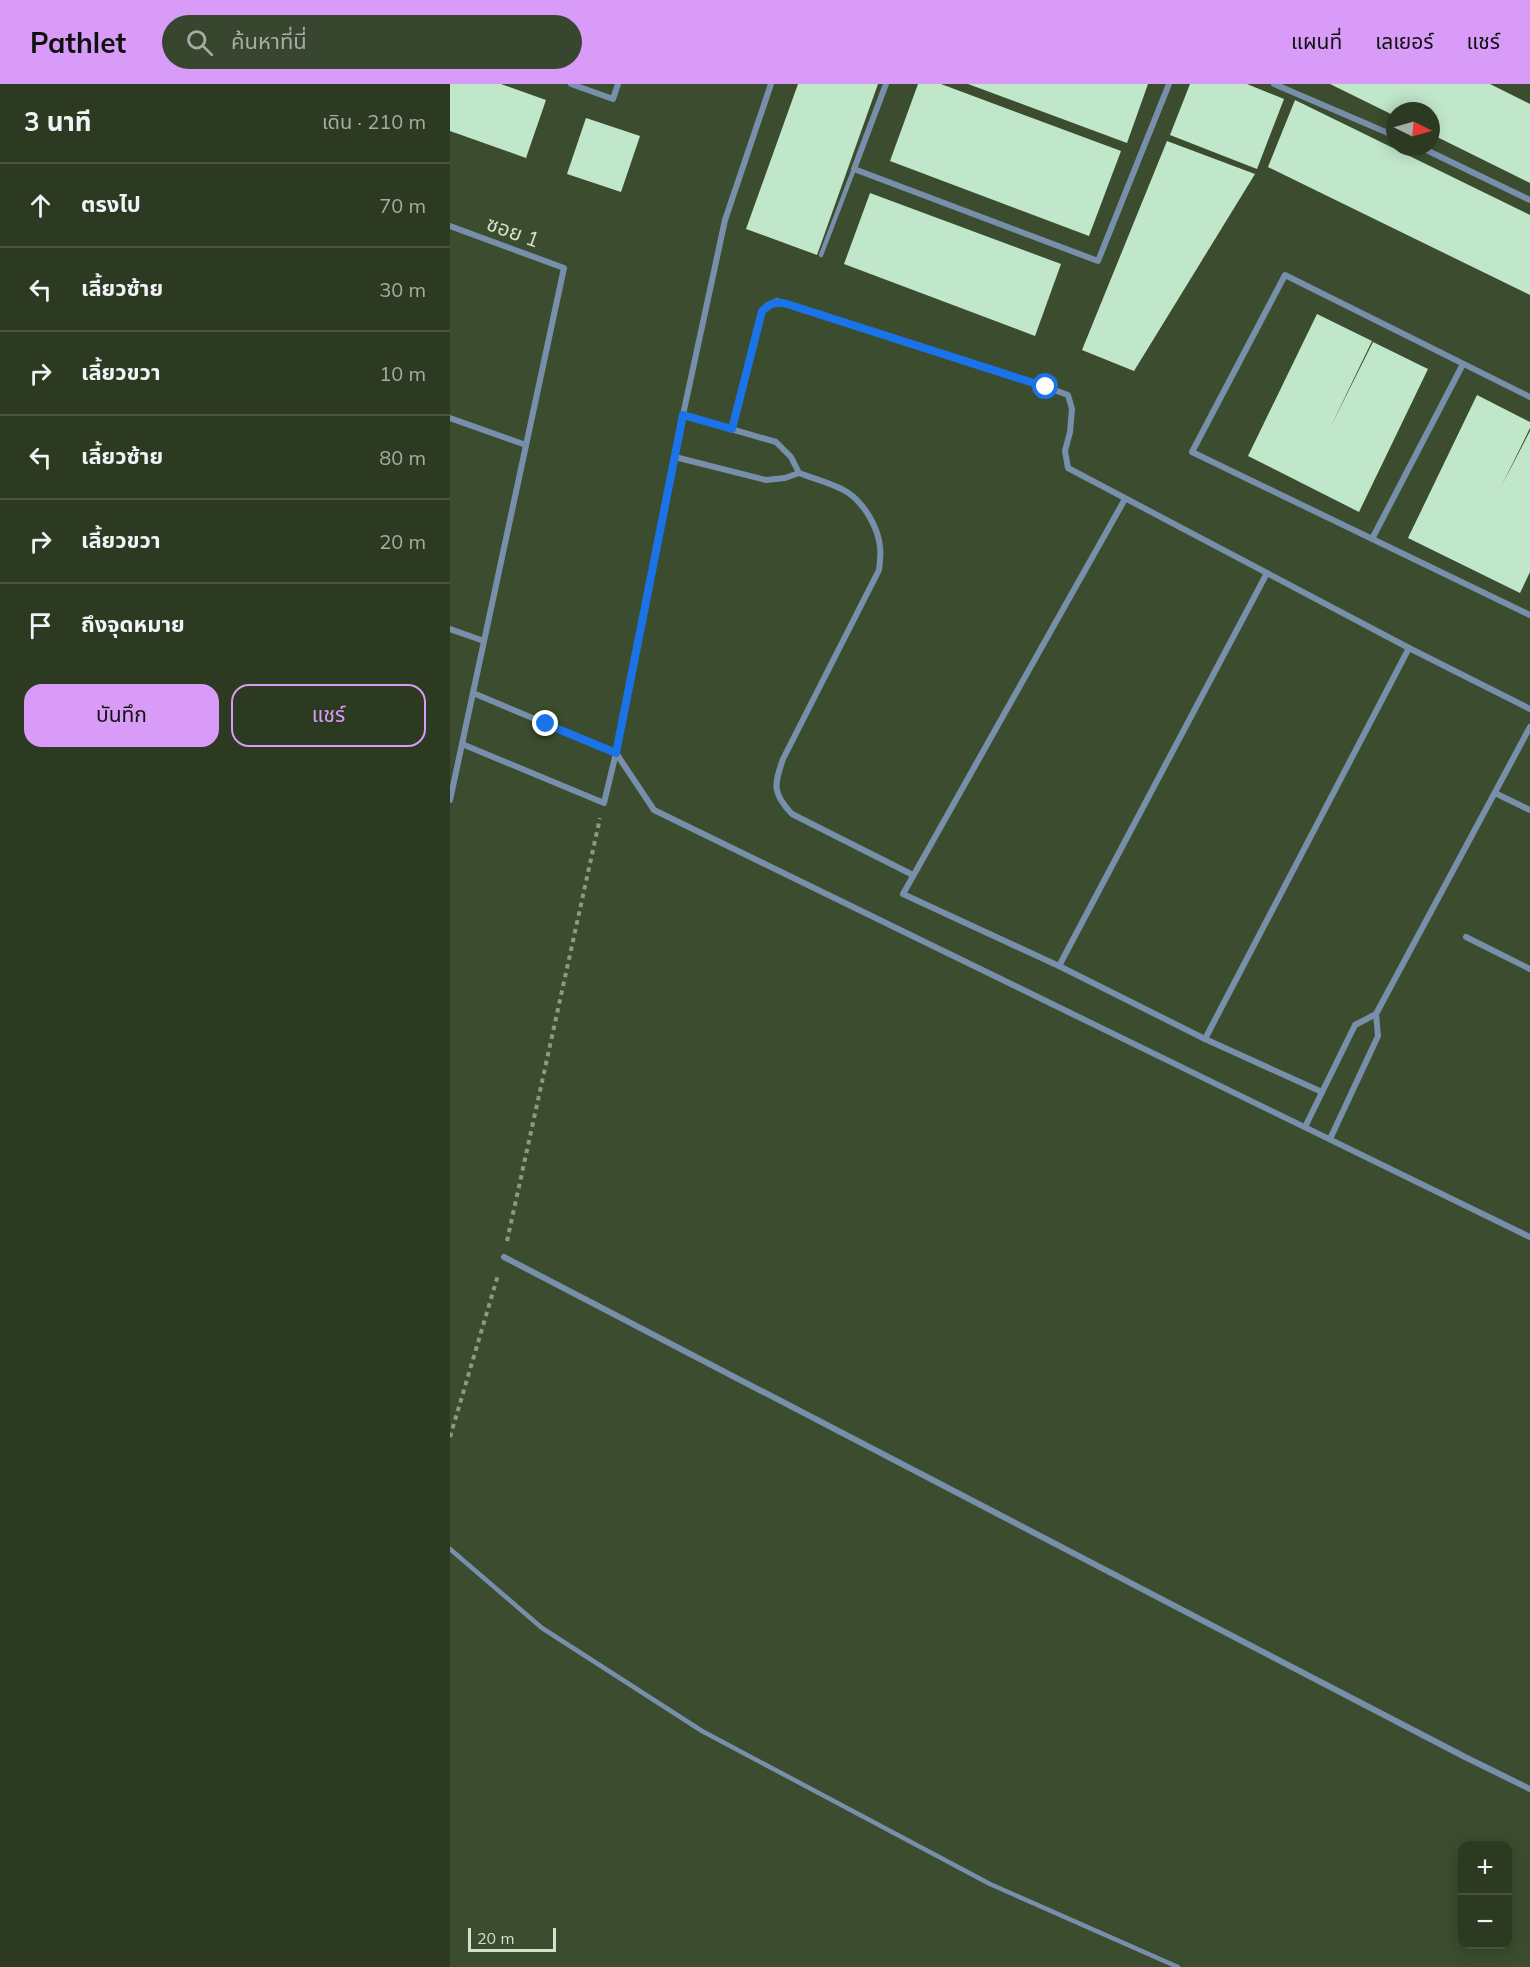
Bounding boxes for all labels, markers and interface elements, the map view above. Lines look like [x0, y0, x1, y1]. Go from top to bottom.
search box [162, 15, 582, 69]
text: Pathlet [30, 25, 126, 60]
icon: search [183, 26, 216, 59]
text: ค้นหาที่นี่ [231, 27, 307, 55]
text: แผนที่ [1291, 28, 1342, 54]
text: เลเยอร์ [1375, 28, 1434, 54]
text: แชร์ [1467, 28, 1500, 54]
north arrow [1386, 102, 1440, 156]
text: 3 นาที [24, 105, 92, 138]
text: เดิน · 210 m [322, 109, 426, 134]
icon: ahead [24, 189, 57, 222]
text: ตรงไป [81, 190, 141, 218]
text: 70 m [379, 193, 426, 218]
street label: ซอย 1 [483, 210, 543, 253]
icon: left [24, 273, 57, 306]
text: เลี้ยวซ้าย [81, 274, 163, 302]
text: 30 m [379, 277, 426, 302]
icon: right [24, 357, 57, 390]
text: เลี้ยวขวา [81, 358, 161, 386]
text: 10 m [379, 361, 426, 386]
route start [1032, 373, 1058, 399]
icon: left [24, 441, 57, 474]
text: เลี้ยวซ้าย [81, 442, 163, 470]
text: 80 m [379, 445, 426, 470]
icon: right [24, 525, 57, 558]
text: เลี้ยวขวา [81, 526, 161, 554]
text: 20 m [379, 529, 426, 554]
icon: arrive [24, 609, 57, 642]
text: ถึงจุดหมาย [81, 610, 185, 638]
button: บันทึก [24, 684, 219, 747]
button: แชร์ [231, 684, 426, 747]
route end [532, 710, 558, 736]
map controls [1458, 1841, 1512, 1949]
button: + [1458, 1841, 1512, 1895]
button: − [1458, 1895, 1512, 1949]
scale bar [468, 1925, 556, 1952]
text: 20 m [477, 1928, 514, 1948]

